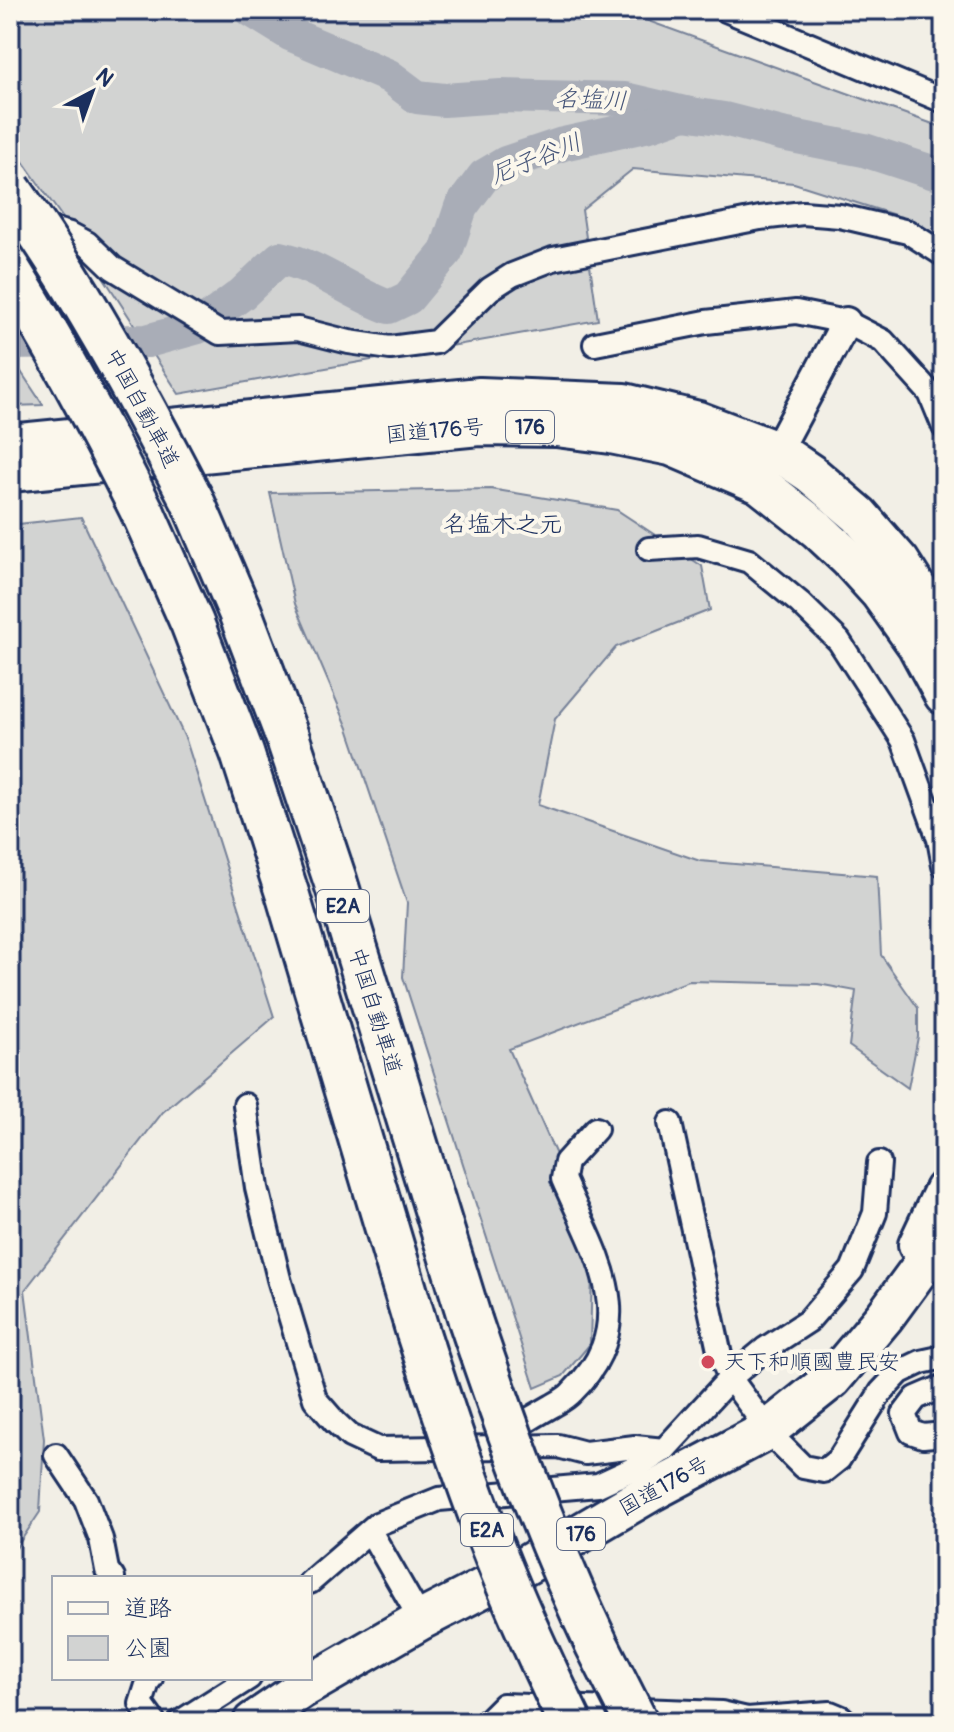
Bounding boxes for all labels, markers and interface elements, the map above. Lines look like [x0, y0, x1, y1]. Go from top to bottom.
north arrow [52, 52, 132, 132]
text: N [90, 62, 119, 93]
water label: 名塩川 [555, 84, 627, 116]
water label: 尼子谷川 [486, 128, 586, 190]
street label: 中国自動車道 [99, 343, 185, 473]
road number: 176 [506, 411, 554, 443]
street label: 国道176号 [384, 413, 486, 449]
district label: 名塩木之元 [443, 510, 563, 539]
road number: E2A [317, 890, 369, 922]
street label: 中国自動車道 [342, 944, 408, 1078]
place label: 天下和順國豊民安 [724, 1348, 900, 1376]
marker: 天下和順國豊民安 [699, 1353, 717, 1371]
street label: 国道176号 [614, 1450, 714, 1522]
road number: E2A [461, 1514, 513, 1546]
road number: 176 [557, 1518, 605, 1550]
legend [52, 1576, 312, 1680]
text: 道路 [124, 1594, 172, 1623]
text: 公園 [124, 1634, 172, 1663]

